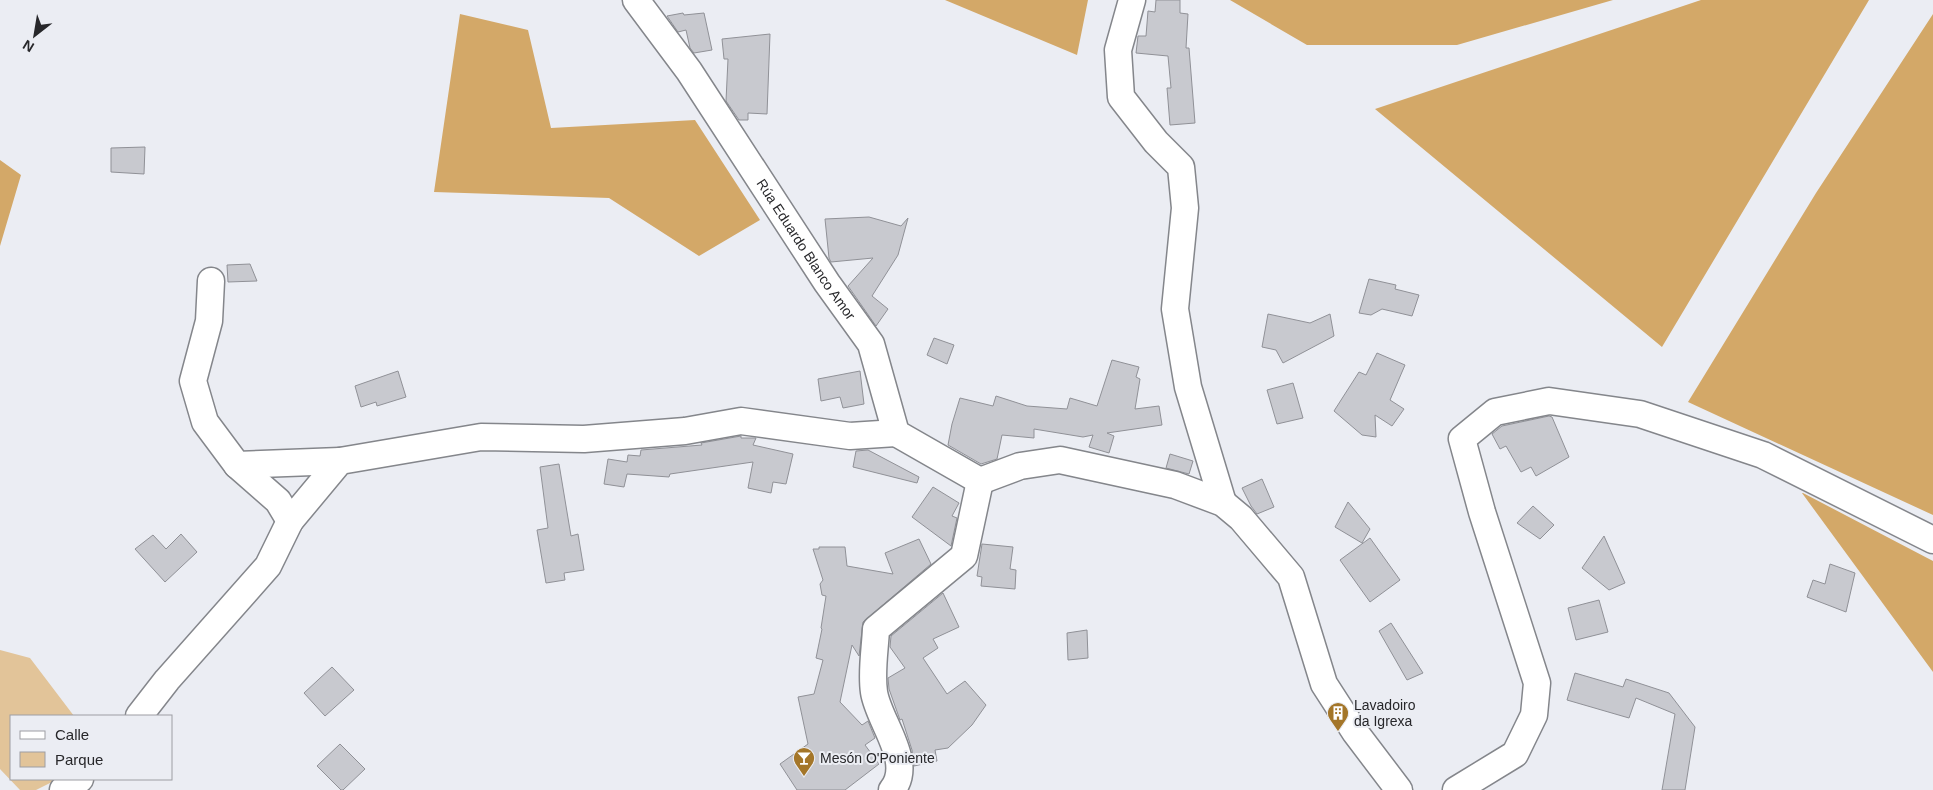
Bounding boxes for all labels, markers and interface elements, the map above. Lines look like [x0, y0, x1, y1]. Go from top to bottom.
north arrow [10, 10, 60, 60]
text: N [20, 37, 37, 56]
street label: Rúa Eduardo Blanco Amor [753, 176, 859, 323]
place label: Lavadoiro da Igrexa [1354, 697, 1416, 729]
building icon: Lavadoiro da Igrexa [1326, 701, 1350, 732]
legend [10, 715, 172, 780]
text: Calle [55, 726, 89, 743]
bar icon: Mesón O'Poniente [792, 746, 816, 777]
place label: Mesón O'Poniente [820, 750, 935, 766]
text: Parque [55, 751, 103, 768]

